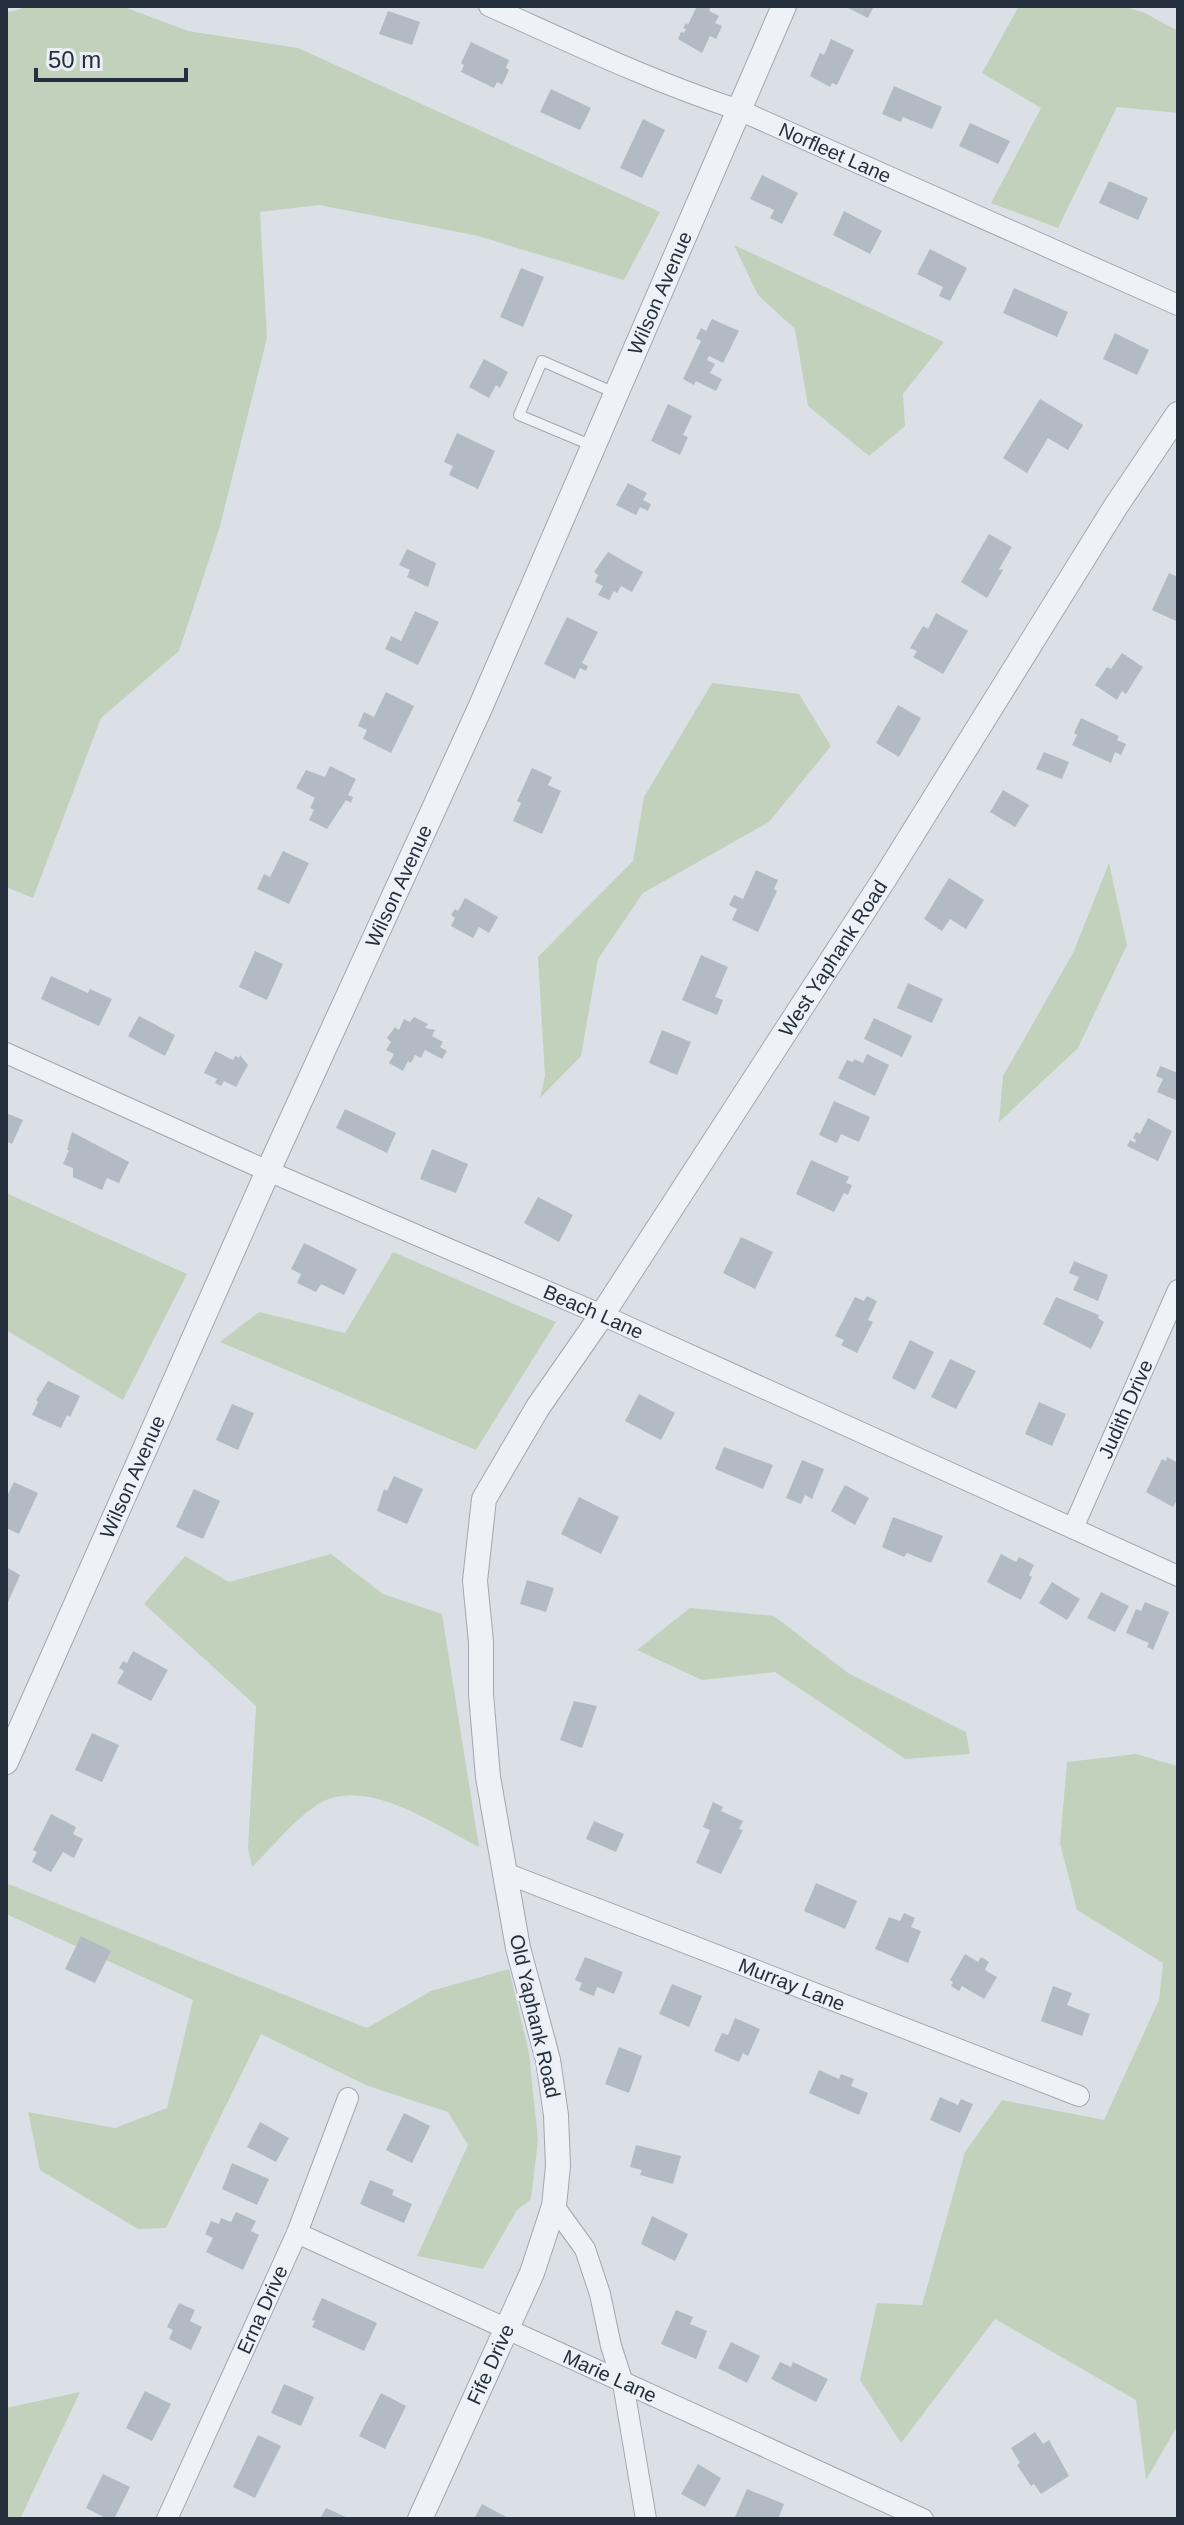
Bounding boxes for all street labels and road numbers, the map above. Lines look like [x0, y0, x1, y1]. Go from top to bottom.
street label: Norfleet Lane [776, 118, 894, 187]
street label: Wilson Avenue [623, 228, 696, 358]
street label: Wilson Avenue [361, 821, 436, 951]
street label: West Yaphank Road [775, 876, 892, 1040]
street label: Beach Lane [540, 1280, 647, 1343]
street label: Judith Drive [1094, 1356, 1157, 1462]
street label: Wilson Avenue [96, 1412, 169, 1542]
street label: Old Yaphank Road [505, 1932, 565, 2100]
street label: Murray Lane [736, 1954, 848, 2015]
street label: Erna Drive [233, 2262, 292, 2357]
street label: Fife Drive [463, 2321, 518, 2408]
street label: Marie Lane [560, 2345, 660, 2407]

